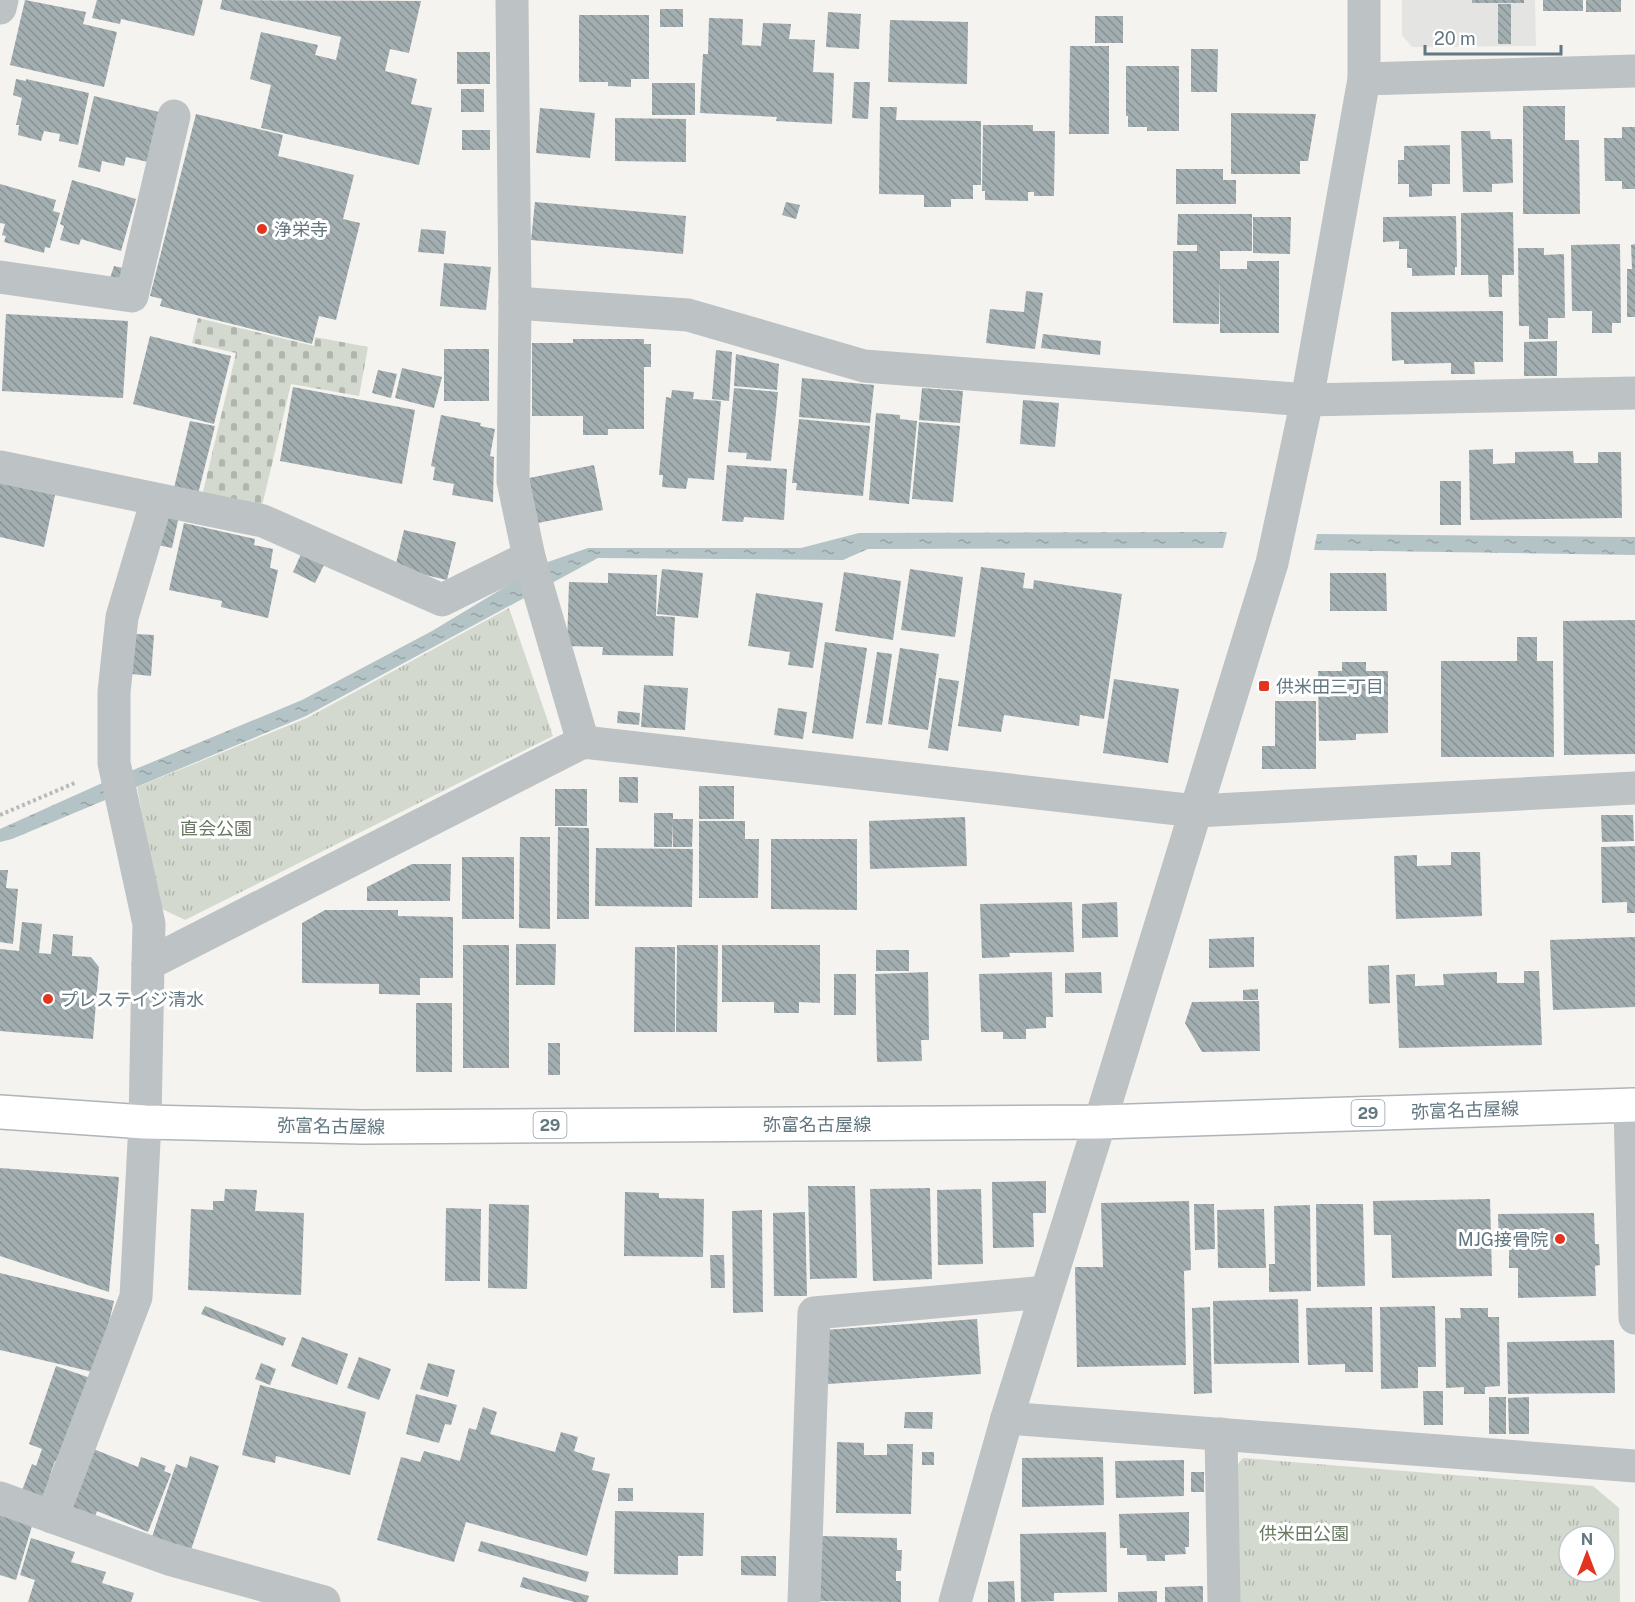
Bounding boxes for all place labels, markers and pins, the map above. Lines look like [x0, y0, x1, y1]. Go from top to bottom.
place label: 浄栄寺 [274, 219, 328, 240]
marker: 浄栄寺 [255, 222, 269, 236]
place label: 供米田三丁目 [1276, 676, 1384, 697]
marker: 供米田三丁目 [1257, 679, 1271, 693]
place label: プレステイジ清水 [60, 989, 204, 1010]
marker: プレステイジ清水 [41, 992, 55, 1006]
place label: MJG接骨院 [1458, 1229, 1548, 1250]
marker: MJG接骨院 [1553, 1232, 1567, 1246]

